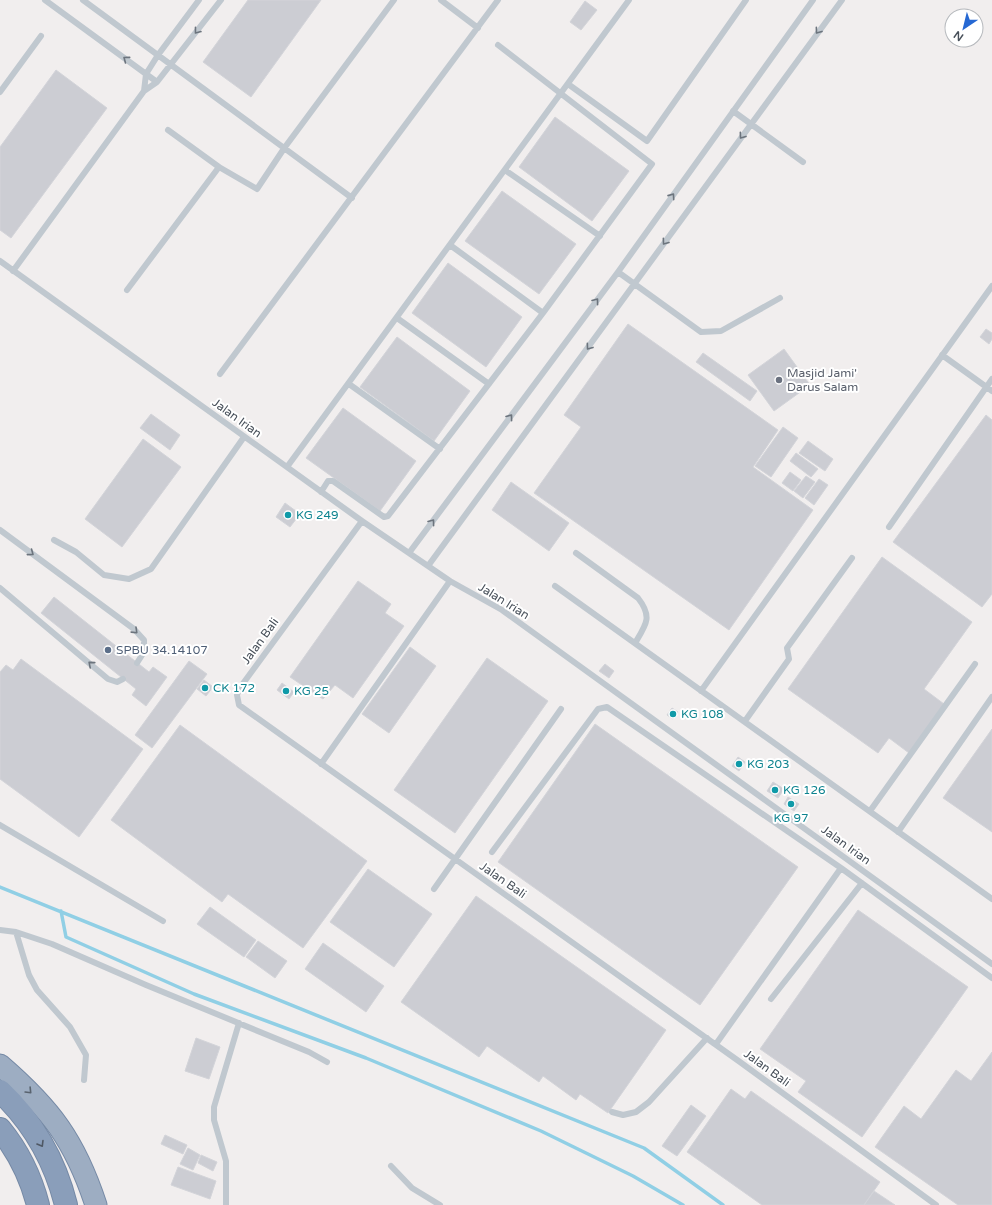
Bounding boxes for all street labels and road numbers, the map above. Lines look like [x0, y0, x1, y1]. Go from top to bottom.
street label: Jalan Irian [210, 395, 264, 441]
street label: Jalan Irian [476, 580, 532, 622]
street label: Jalan Bali [239, 615, 281, 667]
street label: Jalan Irian [819, 822, 873, 868]
street label: Jalan Bali [477, 859, 529, 901]
street label: Jalan Bali [741, 1047, 793, 1089]

